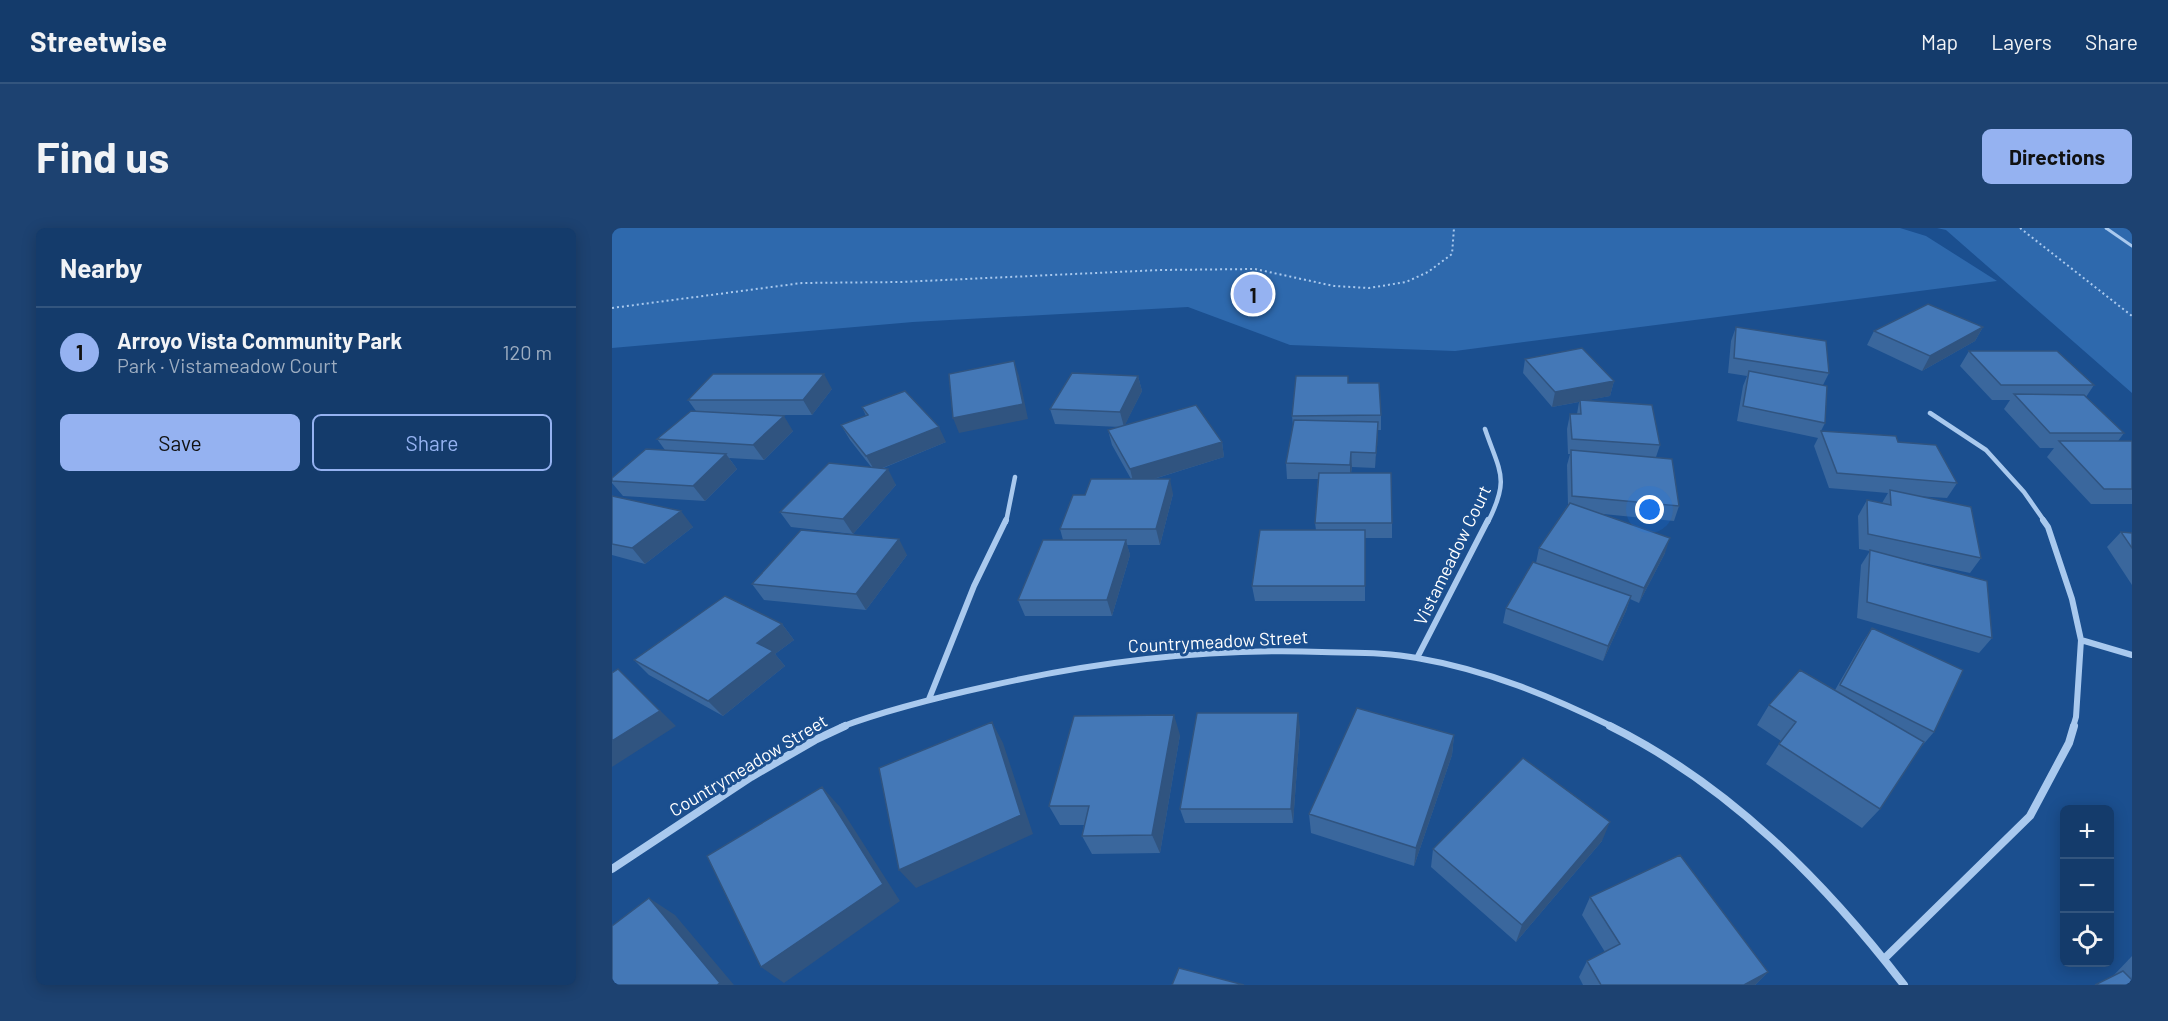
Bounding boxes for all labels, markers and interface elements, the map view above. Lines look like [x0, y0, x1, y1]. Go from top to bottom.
text: Streetwise [30, 24, 167, 58]
text: Map [1921, 29, 1958, 54]
text: Layers [1991, 29, 2052, 54]
text: Share [2085, 29, 2138, 54]
button: Directions [1982, 129, 2132, 184]
text: Find us [36, 131, 169, 181]
text: Nearby [60, 252, 142, 283]
pin: 1 [1234, 272, 1272, 316]
text: Arroyo Vista Community Park [117, 327, 402, 353]
text: 1 [76, 340, 83, 364]
text: 120 m [502, 340, 552, 364]
text: Park · Vistameadow Court [117, 353, 338, 377]
button: Save [60, 414, 300, 471]
button: Share [312, 414, 552, 471]
street label: Vistameadow Court [1409, 482, 1495, 628]
your location [1635, 495, 1664, 524]
street label: Countrymeadow Street [1127, 625, 1309, 657]
street label: Countrymeadow Street [665, 709, 831, 821]
map controls [2060, 805, 2114, 967]
button: + [2060, 805, 2114, 859]
button: − [2060, 859, 2114, 913]
button: locate [2060, 913, 2114, 967]

